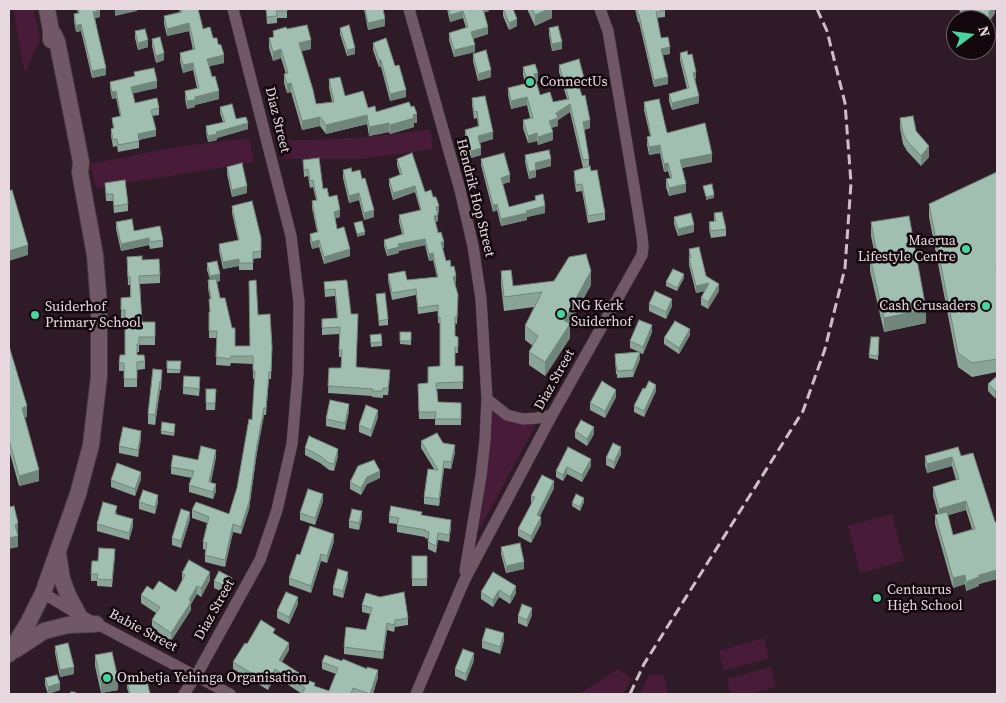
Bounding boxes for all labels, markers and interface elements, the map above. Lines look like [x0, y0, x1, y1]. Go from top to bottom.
north arrow [946, 10, 996, 60]
text: N [974, 24, 996, 39]
place label: ConnectUs [540, 74, 608, 90]
marker: ConnectUs [524, 76, 536, 88]
street label: Diaz Street [261, 85, 293, 155]
street label: Hendrik Hop Street [452, 137, 498, 259]
place label: Maerua Lifestyle Centre [858, 233, 956, 266]
marker: Maerua Lifestyle Centre [960, 243, 972, 255]
place label: NG Kerk Suiderhof [571, 298, 632, 331]
place label: Cash Crusaders [879, 298, 976, 314]
place label: Suiderhof Primary School [45, 299, 141, 332]
marker: Cash Crusaders [980, 300, 992, 312]
marker: NG Kerk Suiderhof [555, 308, 567, 320]
marker: Suiderhof Primary School [29, 309, 41, 321]
street label: Diaz Street [531, 347, 579, 413]
street label: Diaz Street [191, 577, 239, 643]
place label: Centaurus High School [887, 582, 963, 614]
marker: Centaurus High School [871, 592, 883, 604]
street label: Babie Street [106, 606, 180, 656]
place label: Ombetja Yehinga Organisation [117, 670, 307, 686]
marker: Ombetja Yehinga Organisation [101, 672, 113, 684]

